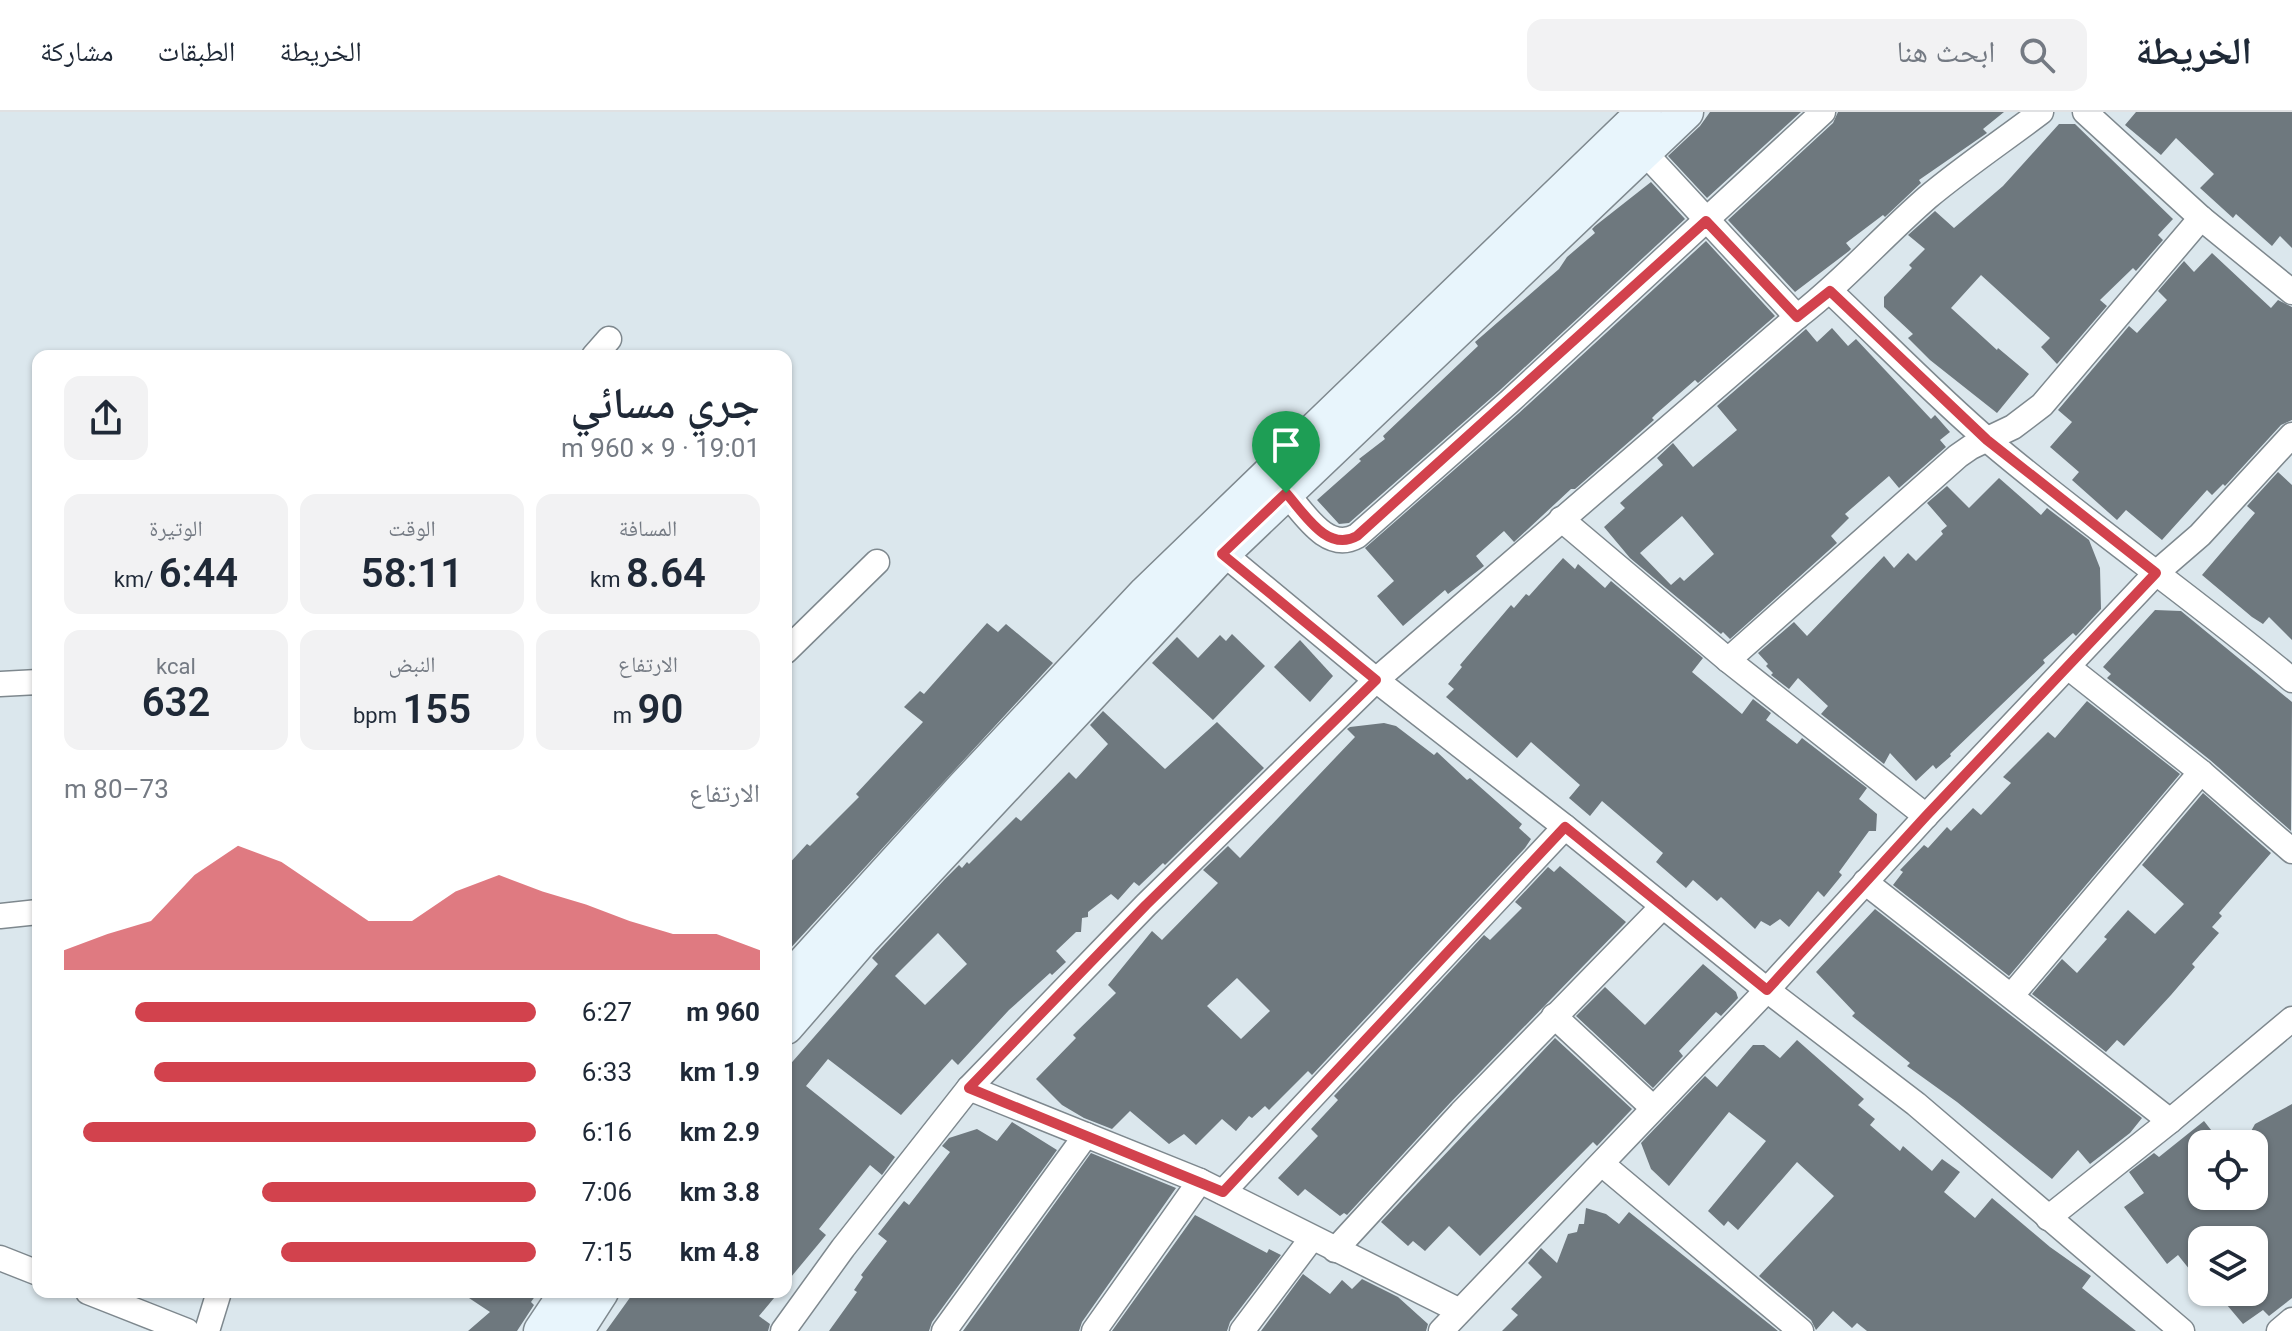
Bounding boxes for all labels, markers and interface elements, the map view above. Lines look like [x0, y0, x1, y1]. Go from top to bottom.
search box [1527, 19, 2087, 91]
text: الخريطة [2135, 29, 2252, 73]
icon: search [2015, 33, 2059, 77]
text: ابحث هنا [1896, 34, 1995, 69]
text: مشاركة [40, 35, 114, 68]
text: الطبقات [158, 35, 235, 68]
text: الخريطة [279, 35, 362, 68]
button: share [64, 376, 148, 460]
text: جري مسائي [570, 377, 760, 429]
pin [1252, 411, 1320, 493]
icon: arrive [1264, 423, 1308, 467]
text: 19:01 · 9 × 960 m [561, 433, 760, 463]
text: الوتيرة [149, 516, 203, 541]
text: الوقت [388, 516, 436, 541]
text: المسافة [619, 516, 677, 541]
text: 6:44 [159, 550, 238, 597]
text: 58:11 [361, 550, 463, 597]
text: 8.64 [626, 550, 706, 597]
text: /km [114, 567, 159, 592]
text: km [590, 567, 626, 592]
text: النبض [389, 652, 435, 677]
text: الارتفاع [618, 652, 678, 677]
text: kcal [156, 654, 196, 679]
text: 632 [142, 679, 210, 726]
text: 155 [402, 686, 471, 733]
text: 90 [638, 686, 683, 733]
text: bpm [353, 703, 402, 728]
text: m [613, 703, 638, 728]
text: 73–80 m [64, 774, 169, 804]
text: الارتفاع [689, 778, 760, 808]
text: 6:27 [582, 997, 632, 1027]
text: 960 m [686, 997, 760, 1027]
text: 6:33 [582, 1057, 632, 1087]
text: 1.9 km [680, 1057, 760, 1087]
text: 6:16 [582, 1117, 632, 1147]
text: 2.9 km [680, 1117, 760, 1147]
map controls [2188, 1130, 2268, 1306]
button: locate [2188, 1130, 2268, 1210]
text: 7:06 [582, 1177, 632, 1207]
text: 3.8 km [680, 1177, 760, 1207]
button: layers [2188, 1226, 2268, 1306]
text: 7:15 [582, 1237, 632, 1267]
text: 4.8 km [680, 1237, 760, 1267]

